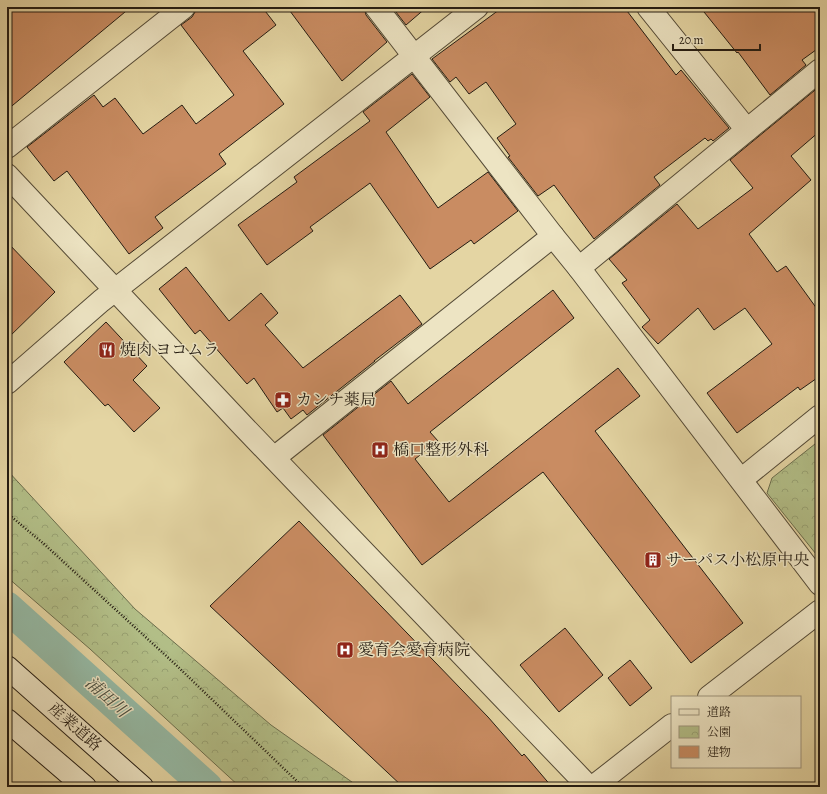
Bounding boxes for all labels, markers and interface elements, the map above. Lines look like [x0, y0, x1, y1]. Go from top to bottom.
scale bar [673, 26, 760, 52]
text: 20 m [679, 32, 703, 48]
place label: 焼肉 ヨコムラ [120, 339, 219, 361]
restaurant icon: 焼肉 ヨコムラ [97, 340, 117, 360]
place label: カンナ薬局 [296, 389, 376, 411]
pharmacy icon: カンナ薬局 [273, 390, 293, 410]
place label: 橋口整形外科 [393, 439, 489, 461]
hospital icon: 橋口整形外科 [370, 440, 390, 460]
place label: サーパス小松原中央 [666, 549, 809, 571]
building icon: サーパス小松原中央 [643, 550, 663, 570]
place label: 愛育会愛育病院 [358, 639, 470, 661]
hospital icon: 愛育会愛育病院 [335, 640, 355, 660]
water label: 浦田川 [80, 671, 135, 724]
legend [671, 696, 801, 768]
street label: 産業道路 [44, 698, 106, 756]
text: 道路 [707, 704, 731, 720]
text: 公園 [707, 724, 731, 740]
text: 建物 [707, 744, 731, 760]

